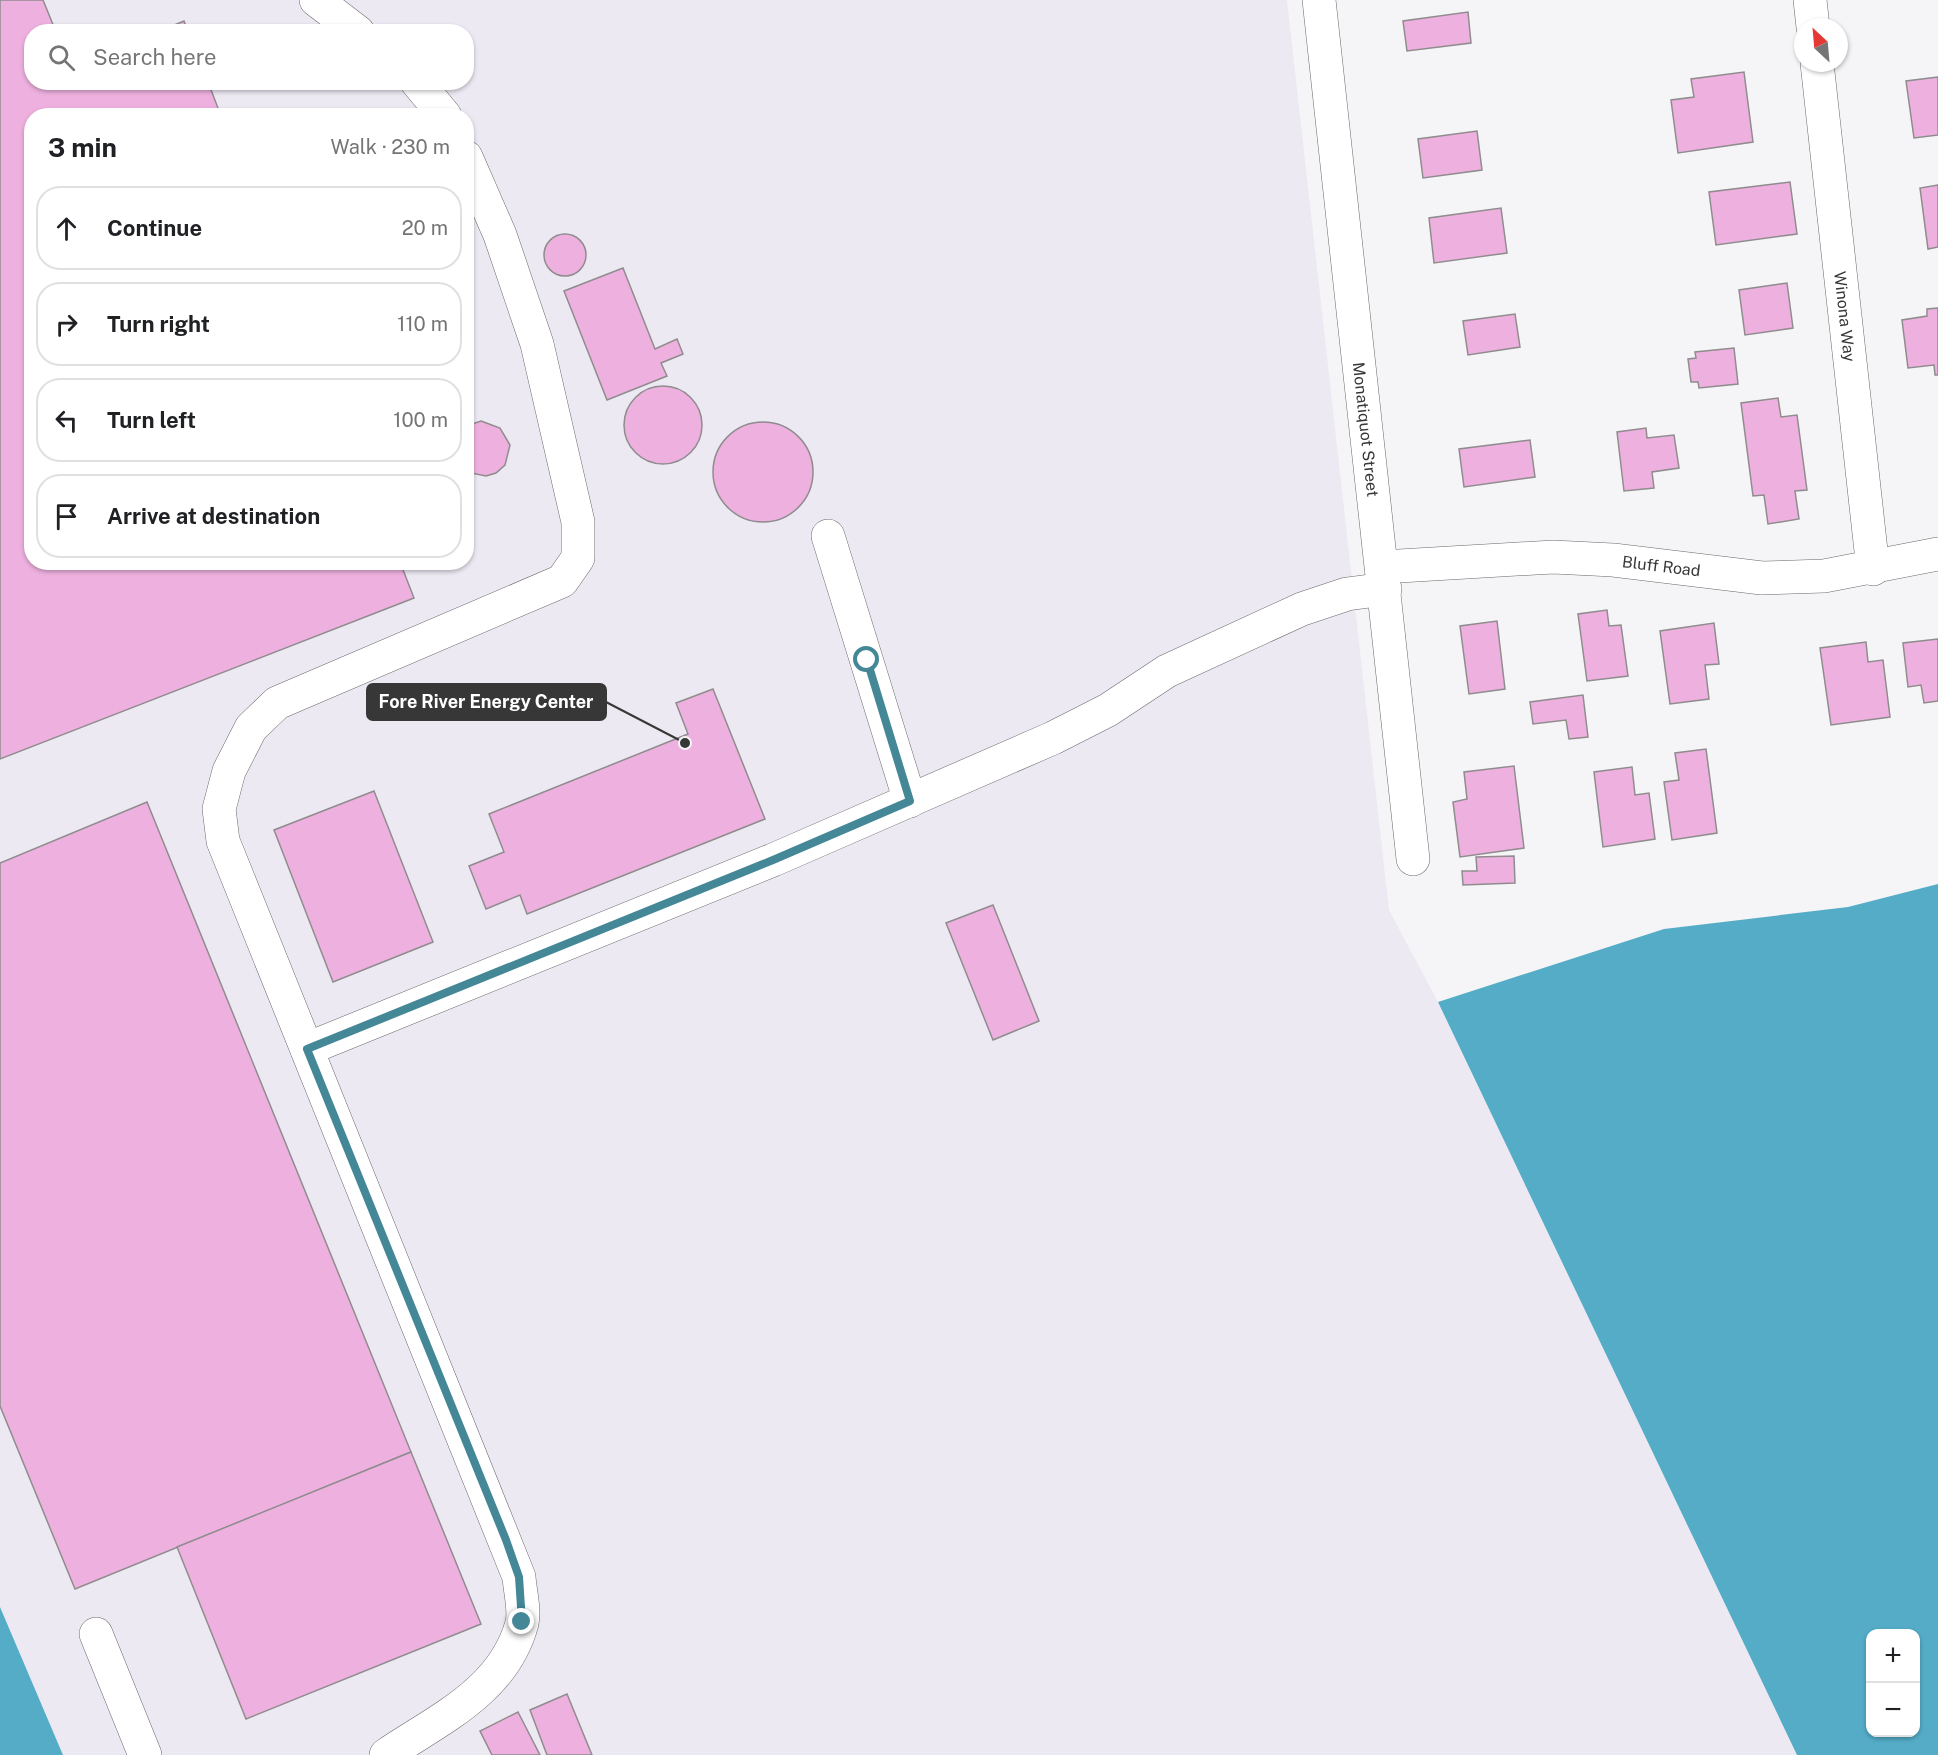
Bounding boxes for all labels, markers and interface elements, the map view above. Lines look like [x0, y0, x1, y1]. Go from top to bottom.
north arrow [1794, 18, 1848, 72]
search box [24, 24, 474, 90]
icon: search [45, 41, 78, 74]
text: Search here [93, 44, 217, 70]
text: 3 min [48, 132, 117, 163]
text: Walk · 230 m [331, 135, 450, 159]
icon: ahead [50, 212, 83, 245]
text: Continue [107, 215, 202, 241]
text: 20 m [402, 216, 448, 240]
street label: Winona Way [1830, 270, 1859, 363]
icon: right [50, 308, 83, 341]
text: Turn right [107, 311, 210, 337]
text: 110 m [397, 312, 448, 336]
street label: Monatiquot Street [1349, 361, 1382, 498]
icon: left [50, 404, 83, 437]
text: Turn left [107, 407, 196, 433]
text: 100 m [393, 408, 448, 432]
icon: arrive [50, 500, 83, 533]
text: Arrive at destination [107, 503, 320, 529]
street label: Bluff Road [1621, 552, 1701, 580]
route start [853, 646, 879, 672]
callout: Fore River Energy Center [367, 684, 606, 720]
text: Fore River Energy Center [379, 691, 594, 712]
route end [508, 1608, 534, 1634]
map controls [1866, 1629, 1920, 1737]
button: + [1866, 1629, 1920, 1683]
button: − [1866, 1683, 1920, 1737]

